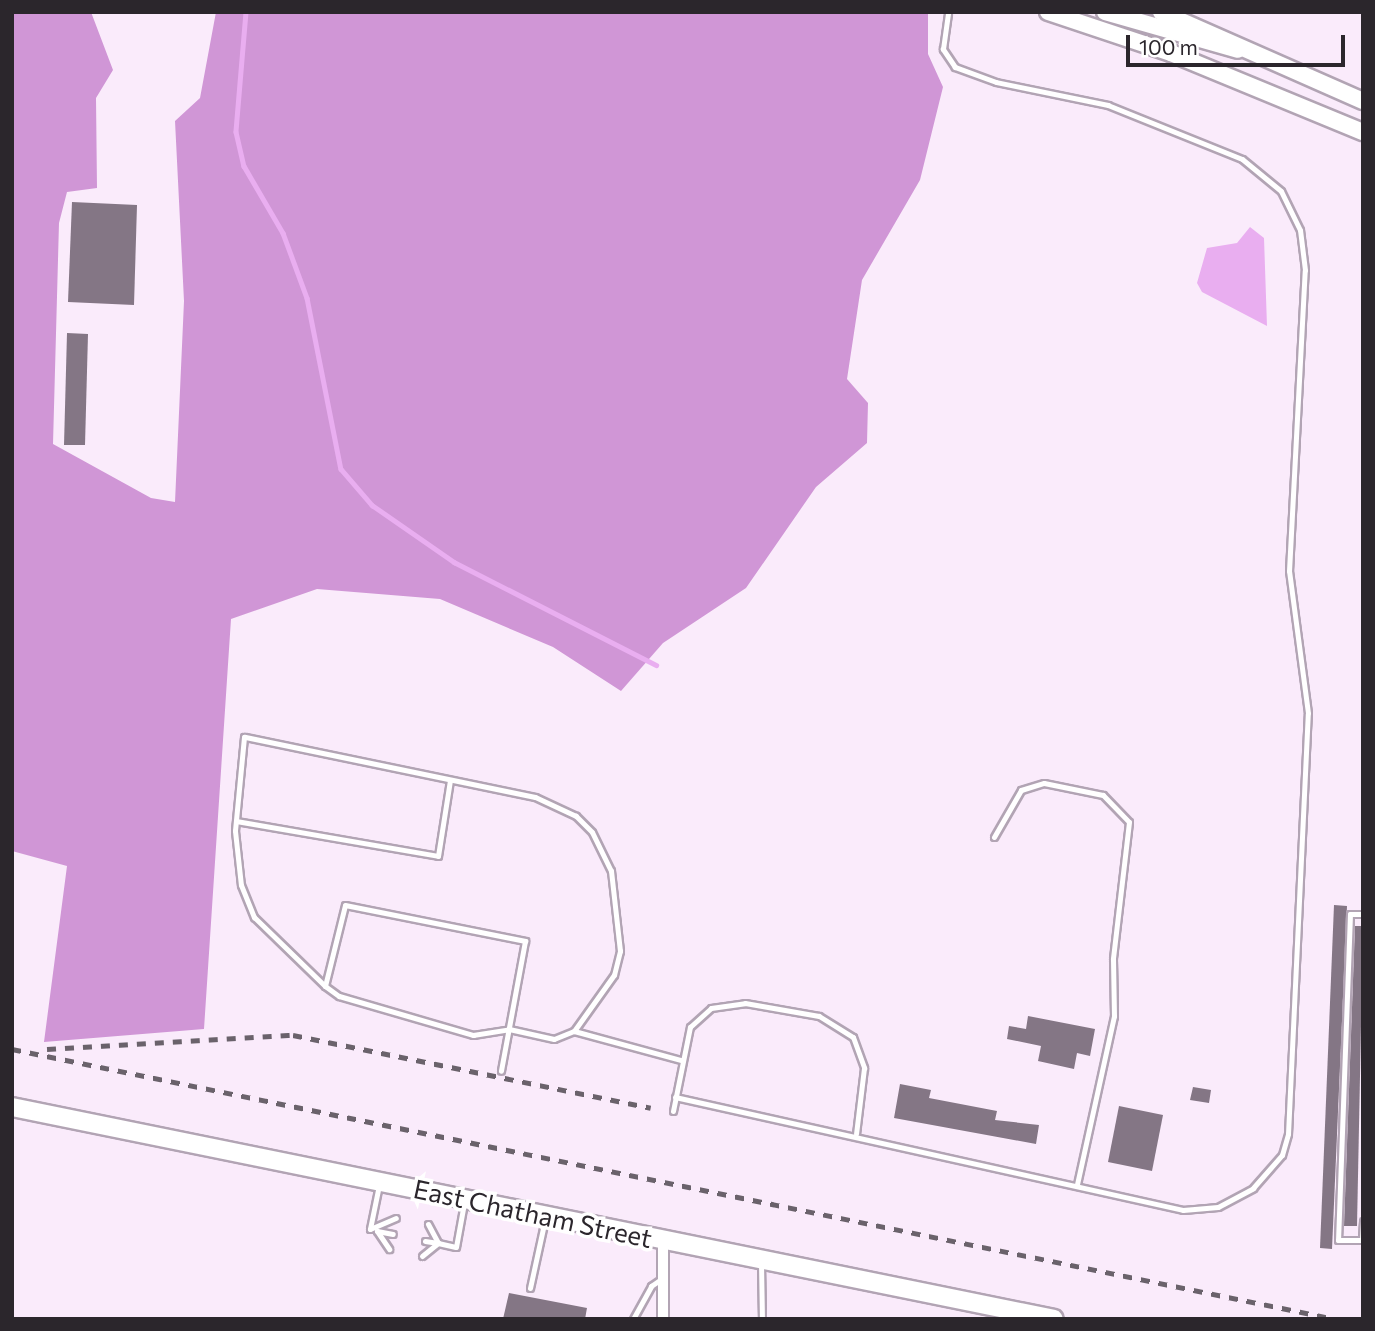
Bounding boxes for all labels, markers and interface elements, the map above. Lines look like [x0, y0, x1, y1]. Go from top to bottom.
scale bar [1130, 21, 1349, 65]
text: 100 m [1139, 34, 1198, 59]
street label: East Chatham Street [411, 1172, 655, 1254]

